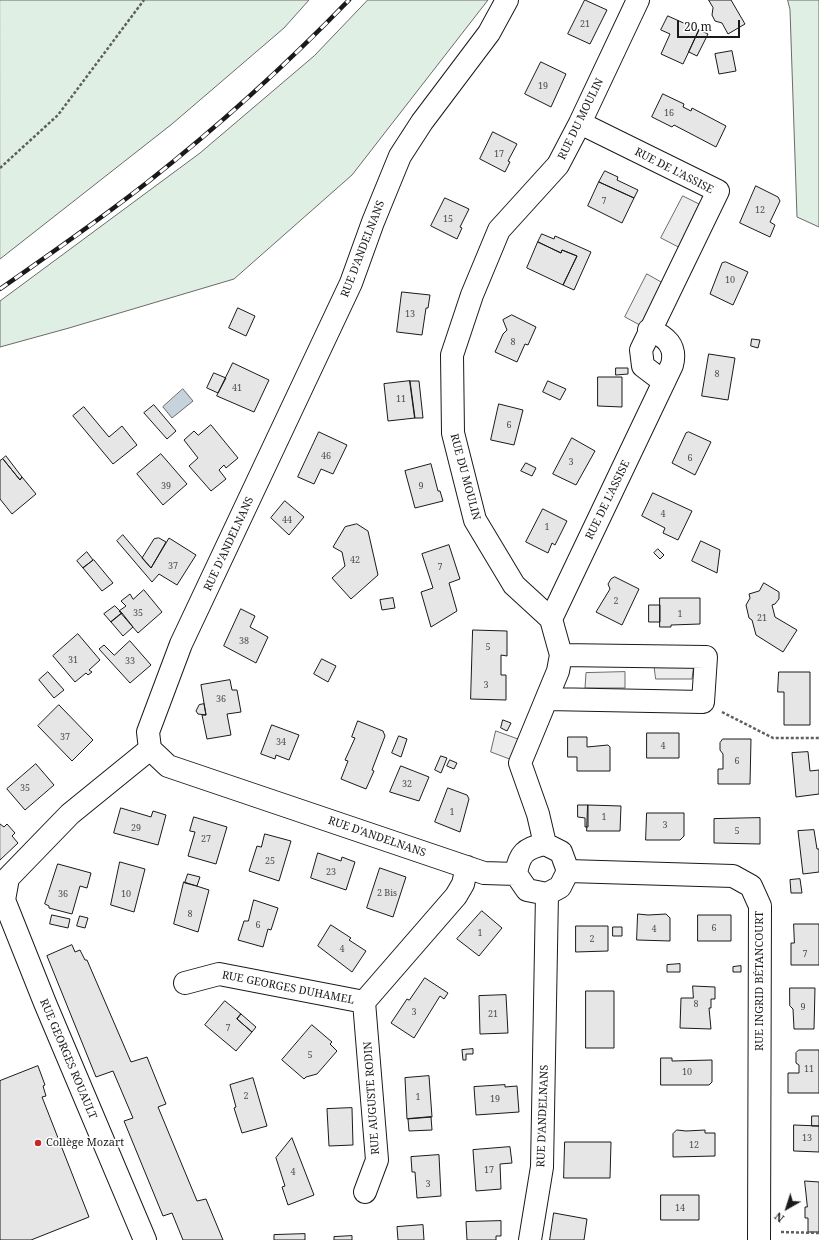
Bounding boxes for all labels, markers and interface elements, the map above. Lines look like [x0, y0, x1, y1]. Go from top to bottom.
scale bar [679, 12, 742, 38]
text: 20 m [684, 18, 712, 35]
house number: 21 [580, 19, 590, 29]
street label: RUE DU MOULIN [556, 76, 606, 162]
house number: 19 [538, 81, 548, 91]
house number: 16 [664, 108, 674, 118]
street label: RUE DE L'ASSISE [632, 145, 716, 197]
house number: 17 [494, 149, 504, 159]
house number: 7 [601, 196, 607, 206]
street label: RUE D'ANDELNANS [338, 199, 388, 299]
house number: 12 [755, 205, 765, 215]
house number: 15 [443, 214, 453, 224]
house number: 10 [725, 275, 735, 285]
house number: 13 [405, 309, 415, 319]
house number: 8 [510, 337, 516, 347]
house number: 8 [714, 369, 720, 379]
house number: 41 [232, 383, 242, 393]
house number: 11 [396, 394, 406, 404]
house number: 6 [506, 420, 512, 430]
street label: RUE DU MOULIN [447, 432, 483, 522]
house number: 46 [321, 451, 331, 461]
house number: 6 [687, 453, 693, 463]
house number: 3 [568, 457, 574, 467]
street label: RUE DE L'ASSISE [583, 458, 633, 542]
house number: 39 [161, 481, 171, 491]
house number: 9 [418, 481, 424, 491]
street label: RUE D'ANDELNANS [201, 495, 257, 593]
house number: 4 [660, 509, 666, 519]
house number: 44 [282, 515, 292, 525]
house number: 1 [544, 522, 550, 532]
house number: 42 [350, 555, 360, 565]
house number: 37 [168, 561, 178, 571]
house number: 7 [437, 562, 443, 572]
house number: 2 [613, 596, 619, 606]
house number: 35 [133, 608, 143, 618]
house number: 1 [677, 609, 683, 619]
house number: 21 [757, 613, 767, 623]
house number: 38 [239, 636, 249, 646]
house number: 5 [485, 642, 491, 652]
house number: 31 [68, 655, 78, 665]
house number: 33 [125, 656, 135, 666]
house number: 3 [483, 680, 489, 690]
house number: 36 [216, 694, 226, 704]
house number: 37 [60, 732, 70, 742]
house number: 34 [276, 737, 286, 747]
house number: 4 [660, 741, 666, 751]
house number: 6 [734, 756, 740, 766]
house number: 32 [402, 779, 412, 789]
house number: 35 [20, 783, 30, 793]
house number: 1 [449, 807, 455, 817]
house number: 1 [601, 812, 607, 822]
street label: RUE D'ANDELNANS [326, 814, 428, 860]
house number: 3 [662, 820, 668, 830]
house number: 29 [131, 823, 141, 833]
house number: 5 [734, 826, 740, 836]
house number: 27 [201, 834, 211, 844]
house number: 25 [265, 856, 275, 866]
house number: 23 [326, 867, 336, 877]
house number: 2 Bis [377, 888, 397, 898]
house number: 36 [58, 889, 68, 899]
house number: 10 [121, 889, 131, 899]
house number: 8 [187, 909, 193, 919]
street label: RUE INGRID BÉTANCOURT [753, 911, 767, 1051]
house number: 6 [255, 920, 261, 930]
house number: 6 [711, 923, 717, 933]
house number: 4 [651, 924, 657, 934]
house number: 1 [477, 928, 483, 938]
house number: 2 [589, 934, 595, 944]
house number: 4 [339, 944, 345, 954]
house number: 7 [802, 949, 808, 959]
street label: RUE GEORGES DUHAMEL [221, 969, 355, 1007]
street label: RUE GEORGES ROUAULT [37, 997, 99, 1121]
house number: 8 [693, 999, 699, 1009]
house number: 9 [800, 1002, 806, 1012]
house number: 3 [411, 1007, 417, 1017]
house number: 21 [488, 1009, 498, 1019]
house number: 7 [225, 1023, 231, 1033]
street label: RUE AUGUSTE RODIN [361, 1041, 383, 1155]
house number: 5 [307, 1050, 313, 1060]
street label: RUE D'ANDELNANS [535, 1064, 551, 1168]
house number: 11 [804, 1064, 814, 1074]
house number: 10 [682, 1067, 692, 1077]
house number: 2 [243, 1091, 249, 1101]
house number: 1 [415, 1092, 421, 1102]
house number: 19 [490, 1094, 500, 1104]
house number: 13 [802, 1133, 812, 1143]
place label: Collège Mozart [46, 1136, 124, 1150]
marker: Collège Mozart [33, 1138, 43, 1148]
house number: 12 [689, 1140, 699, 1150]
house number: 17 [484, 1165, 494, 1175]
house number: 4 [290, 1167, 296, 1177]
house number: 3 [425, 1179, 431, 1189]
north arrow [767, 1188, 807, 1228]
house number: 14 [675, 1203, 685, 1213]
text: N [771, 1209, 787, 1226]

